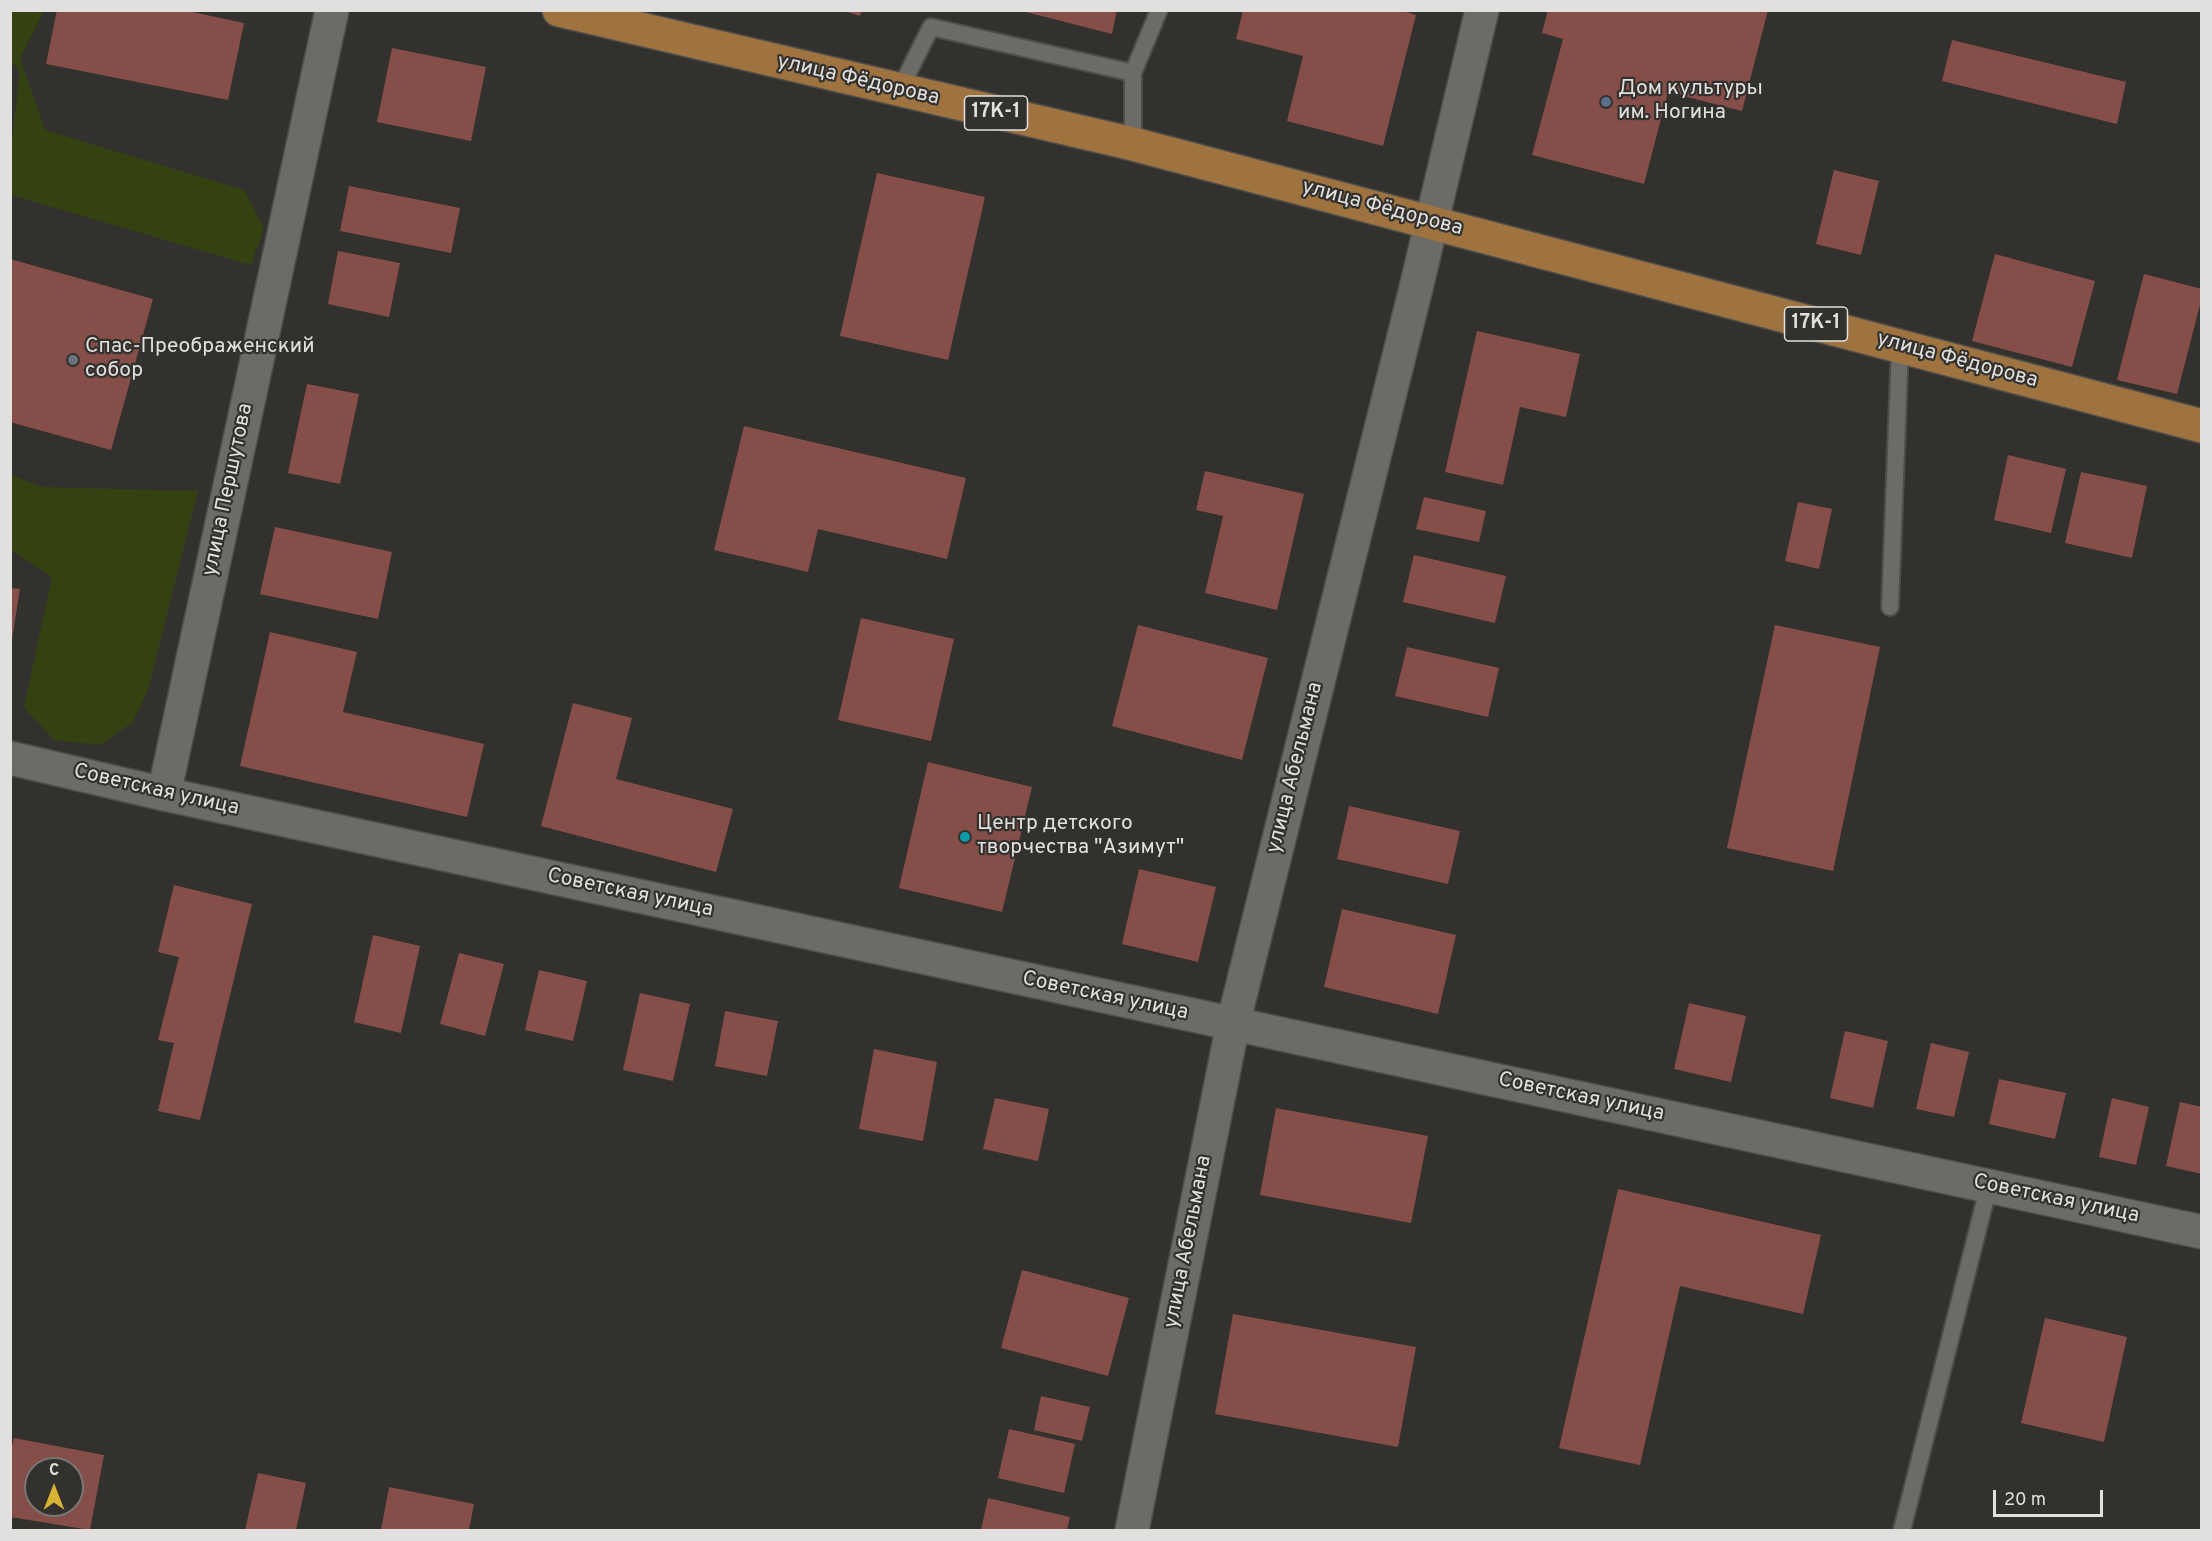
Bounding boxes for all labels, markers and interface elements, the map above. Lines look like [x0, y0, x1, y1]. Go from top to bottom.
street label: улица Фёдорова [774, 50, 942, 112]
place label: Дом культуры им. Ногина [1618, 77, 1763, 127]
marker: Дом культуры им. Ногина [1599, 95, 1613, 109]
road number: 17К-1 [964, 96, 1028, 130]
street label: улица Фёдорова [1299, 175, 1465, 243]
road number: 17К-1 [1784, 307, 1848, 341]
street label: улица Фёдорова [1874, 327, 2040, 395]
place label: Спас-Преображенский собор [85, 335, 314, 385]
marker: Спас-Преображенский собор [66, 353, 80, 367]
street label: улица Першутова [198, 401, 260, 579]
street label: улица Абельмана [1263, 680, 1329, 856]
street label: Советская улица [71, 760, 241, 822]
place label: Центр детского творчества "Азимут" [977, 812, 1184, 862]
marker: Центр детского творчества "Азимут" [958, 830, 972, 844]
street label: Советская улица [545, 864, 715, 924]
street label: Советская улица [1020, 967, 1190, 1027]
street label: Советская улица [1496, 1068, 1666, 1128]
street label: улица Абельмана [1160, 1153, 1218, 1331]
street label: Советская улица [1971, 1170, 2141, 1230]
north arrow [24, 1457, 84, 1517]
text: С [49, 1461, 59, 1481]
scale bar [1996, 1478, 2106, 1516]
text: 20 m [2004, 1489, 2046, 1512]

